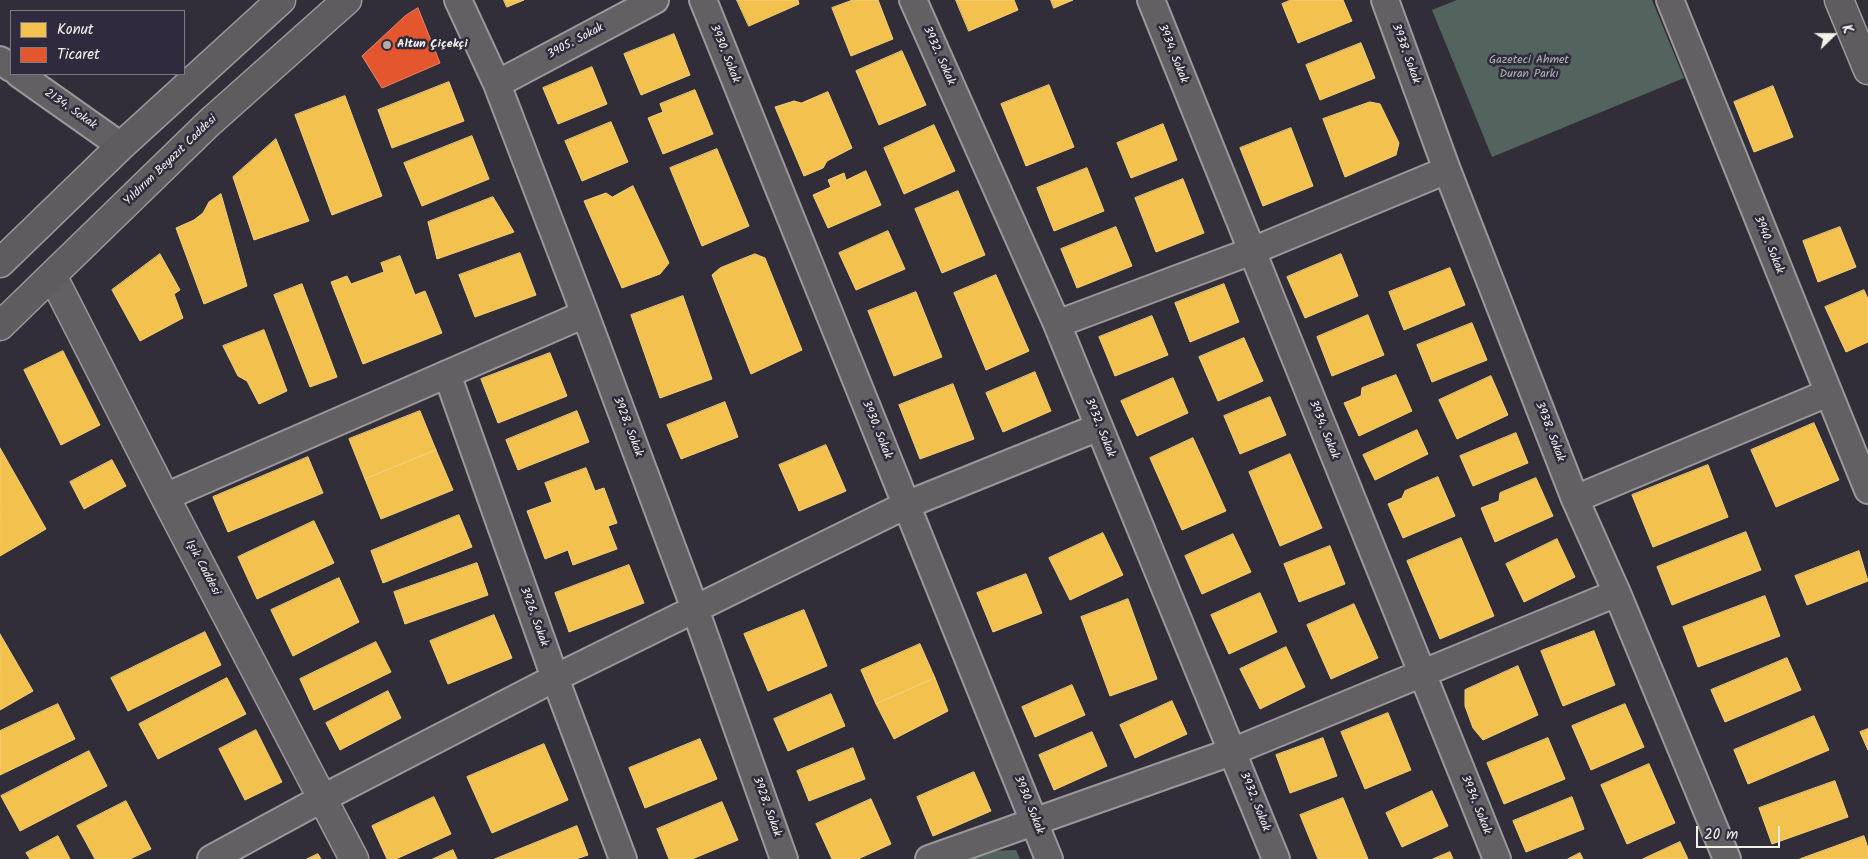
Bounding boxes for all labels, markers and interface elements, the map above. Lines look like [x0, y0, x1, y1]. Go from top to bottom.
legend [10, 10, 185, 75]
north arrow [1808, 10, 1858, 60]
text: Konut [57, 18, 94, 42]
street label: 3905. Sokak [545, 21, 607, 63]
text: K [1835, 21, 1859, 37]
street label: 3934. Sokak [1154, 22, 1190, 86]
street label: 3938. Sokak [1387, 22, 1423, 86]
street label: 3930. Sokak [706, 23, 742, 85]
street label: 3932. Sokak [919, 24, 957, 88]
place label: Altun Çiçekçi [397, 38, 468, 52]
marker: Altun Çiçekçi [381, 39, 393, 51]
text: Ticaret [57, 43, 100, 67]
park label: Gazeteci Ahmet Duran Parkı [1489, 54, 1569, 82]
street label: 2134. Sokak [41, 87, 99, 133]
street label: Yıldırım Beyazıt Caddesi [121, 113, 221, 209]
street label: 3940. Sokak [1750, 214, 1786, 276]
street label: 3928. Sokak [609, 395, 645, 459]
street label: 3932. Sokak [1081, 396, 1117, 460]
street label: 3934. Sokak [1305, 398, 1341, 462]
street label: 3930. Sokak [858, 399, 894, 461]
street label: 3938. Sokak [1531, 400, 1567, 464]
street label: Işık Caddesi [181, 538, 223, 598]
street label: 3926. Sokak [516, 585, 550, 649]
street label: 3932. Sokak [1236, 770, 1272, 834]
street label: 3934. Sokak [1457, 773, 1493, 837]
street label: 3930. Sokak [1010, 774, 1046, 836]
street label: 3928. Sokak [748, 775, 784, 839]
scale bar [1698, 816, 1782, 848]
text: 20 m [1704, 823, 1738, 847]

